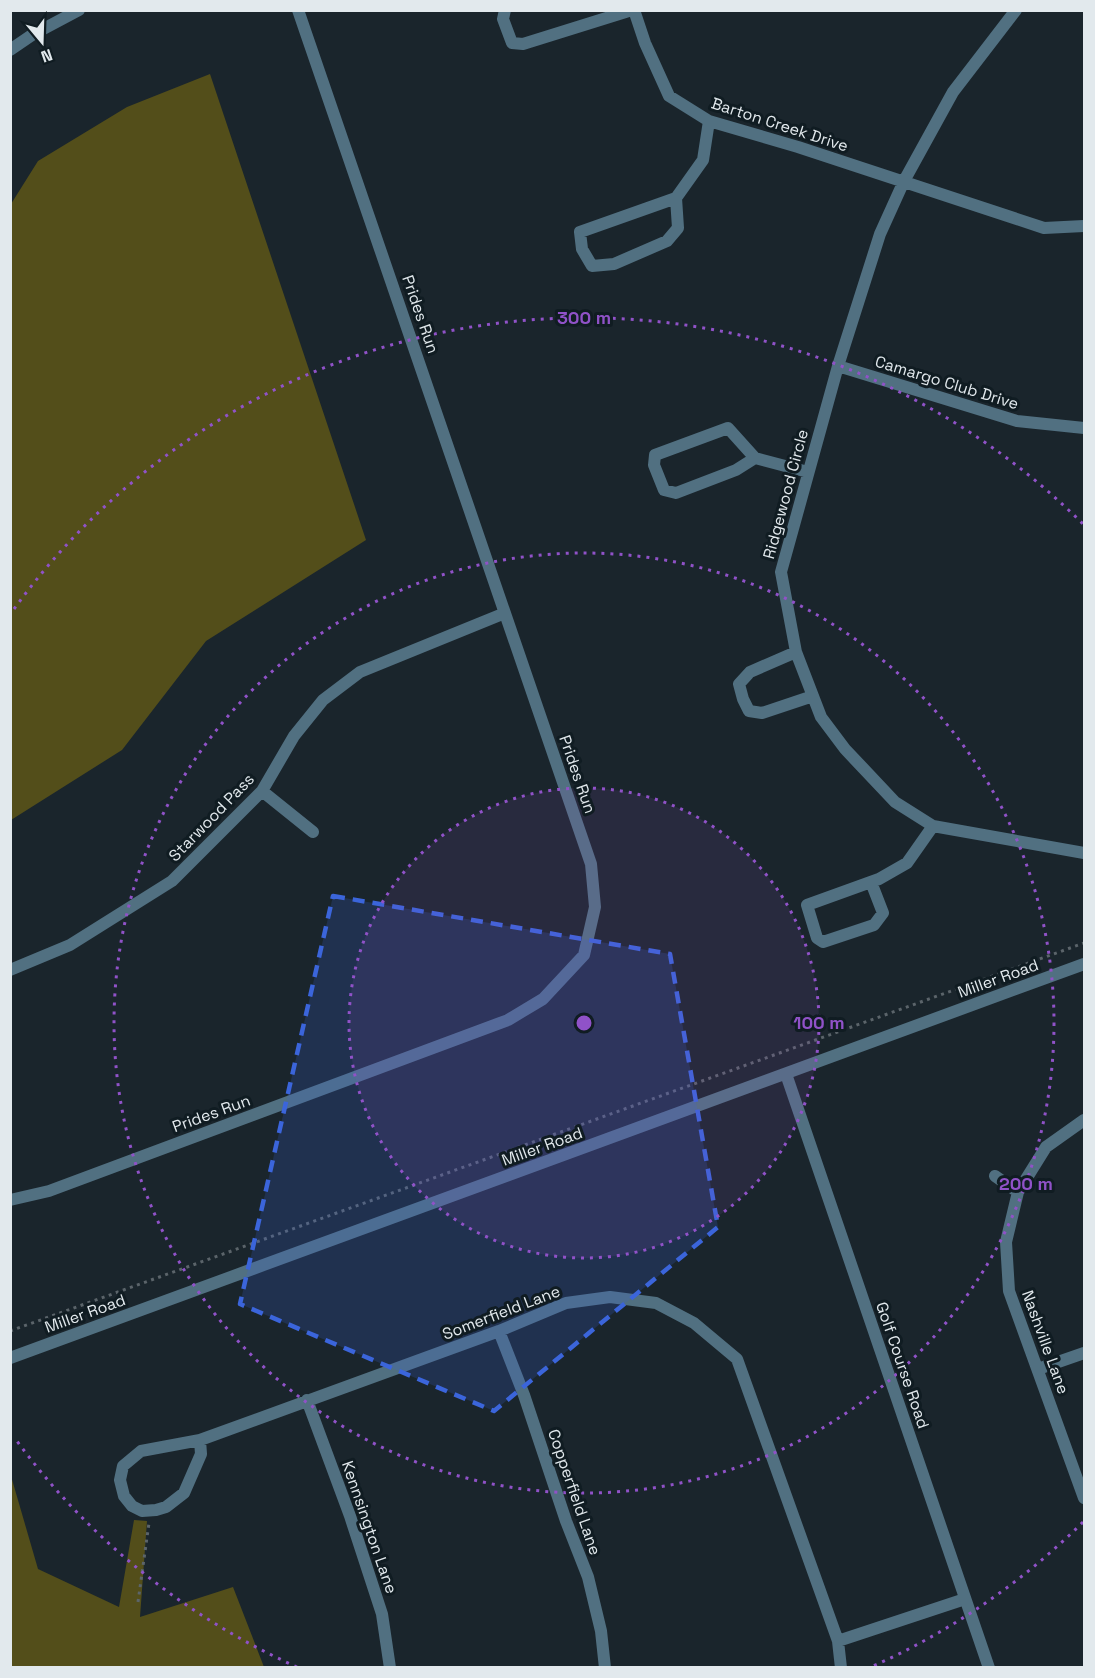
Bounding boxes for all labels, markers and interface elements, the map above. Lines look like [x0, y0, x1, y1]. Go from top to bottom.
north arrow [12, 12, 72, 72]
text: N [38, 44, 55, 67]
street label: Barton Creek Drive [709, 92, 851, 157]
street label: Prides Run [397, 272, 444, 356]
text: 300 m [557, 306, 611, 329]
street label: Camargo Club Drive [872, 351, 1021, 414]
street label: Ridgewood Circle [758, 427, 813, 561]
street label: Prides Run [554, 732, 601, 816]
street label: Starwood Pass [164, 769, 259, 866]
street label: Miller Road [955, 954, 1041, 1003]
text: 100 m [793, 1011, 845, 1034]
centre of rings [574, 1013, 594, 1033]
street label: Prides Run [169, 1090, 253, 1137]
street label: Miller Road [499, 1122, 585, 1171]
text: 200 m [999, 1172, 1053, 1195]
street label: Somerfield Lane [439, 1280, 563, 1345]
street label: Nashville Lane [1017, 1287, 1074, 1397]
street label: Miller Road [42, 1289, 128, 1338]
street label: Golf Course Road [871, 1299, 934, 1431]
street label: Copperfield Lane [543, 1426, 606, 1558]
street label: Kennsington Lane [337, 1458, 402, 1596]

